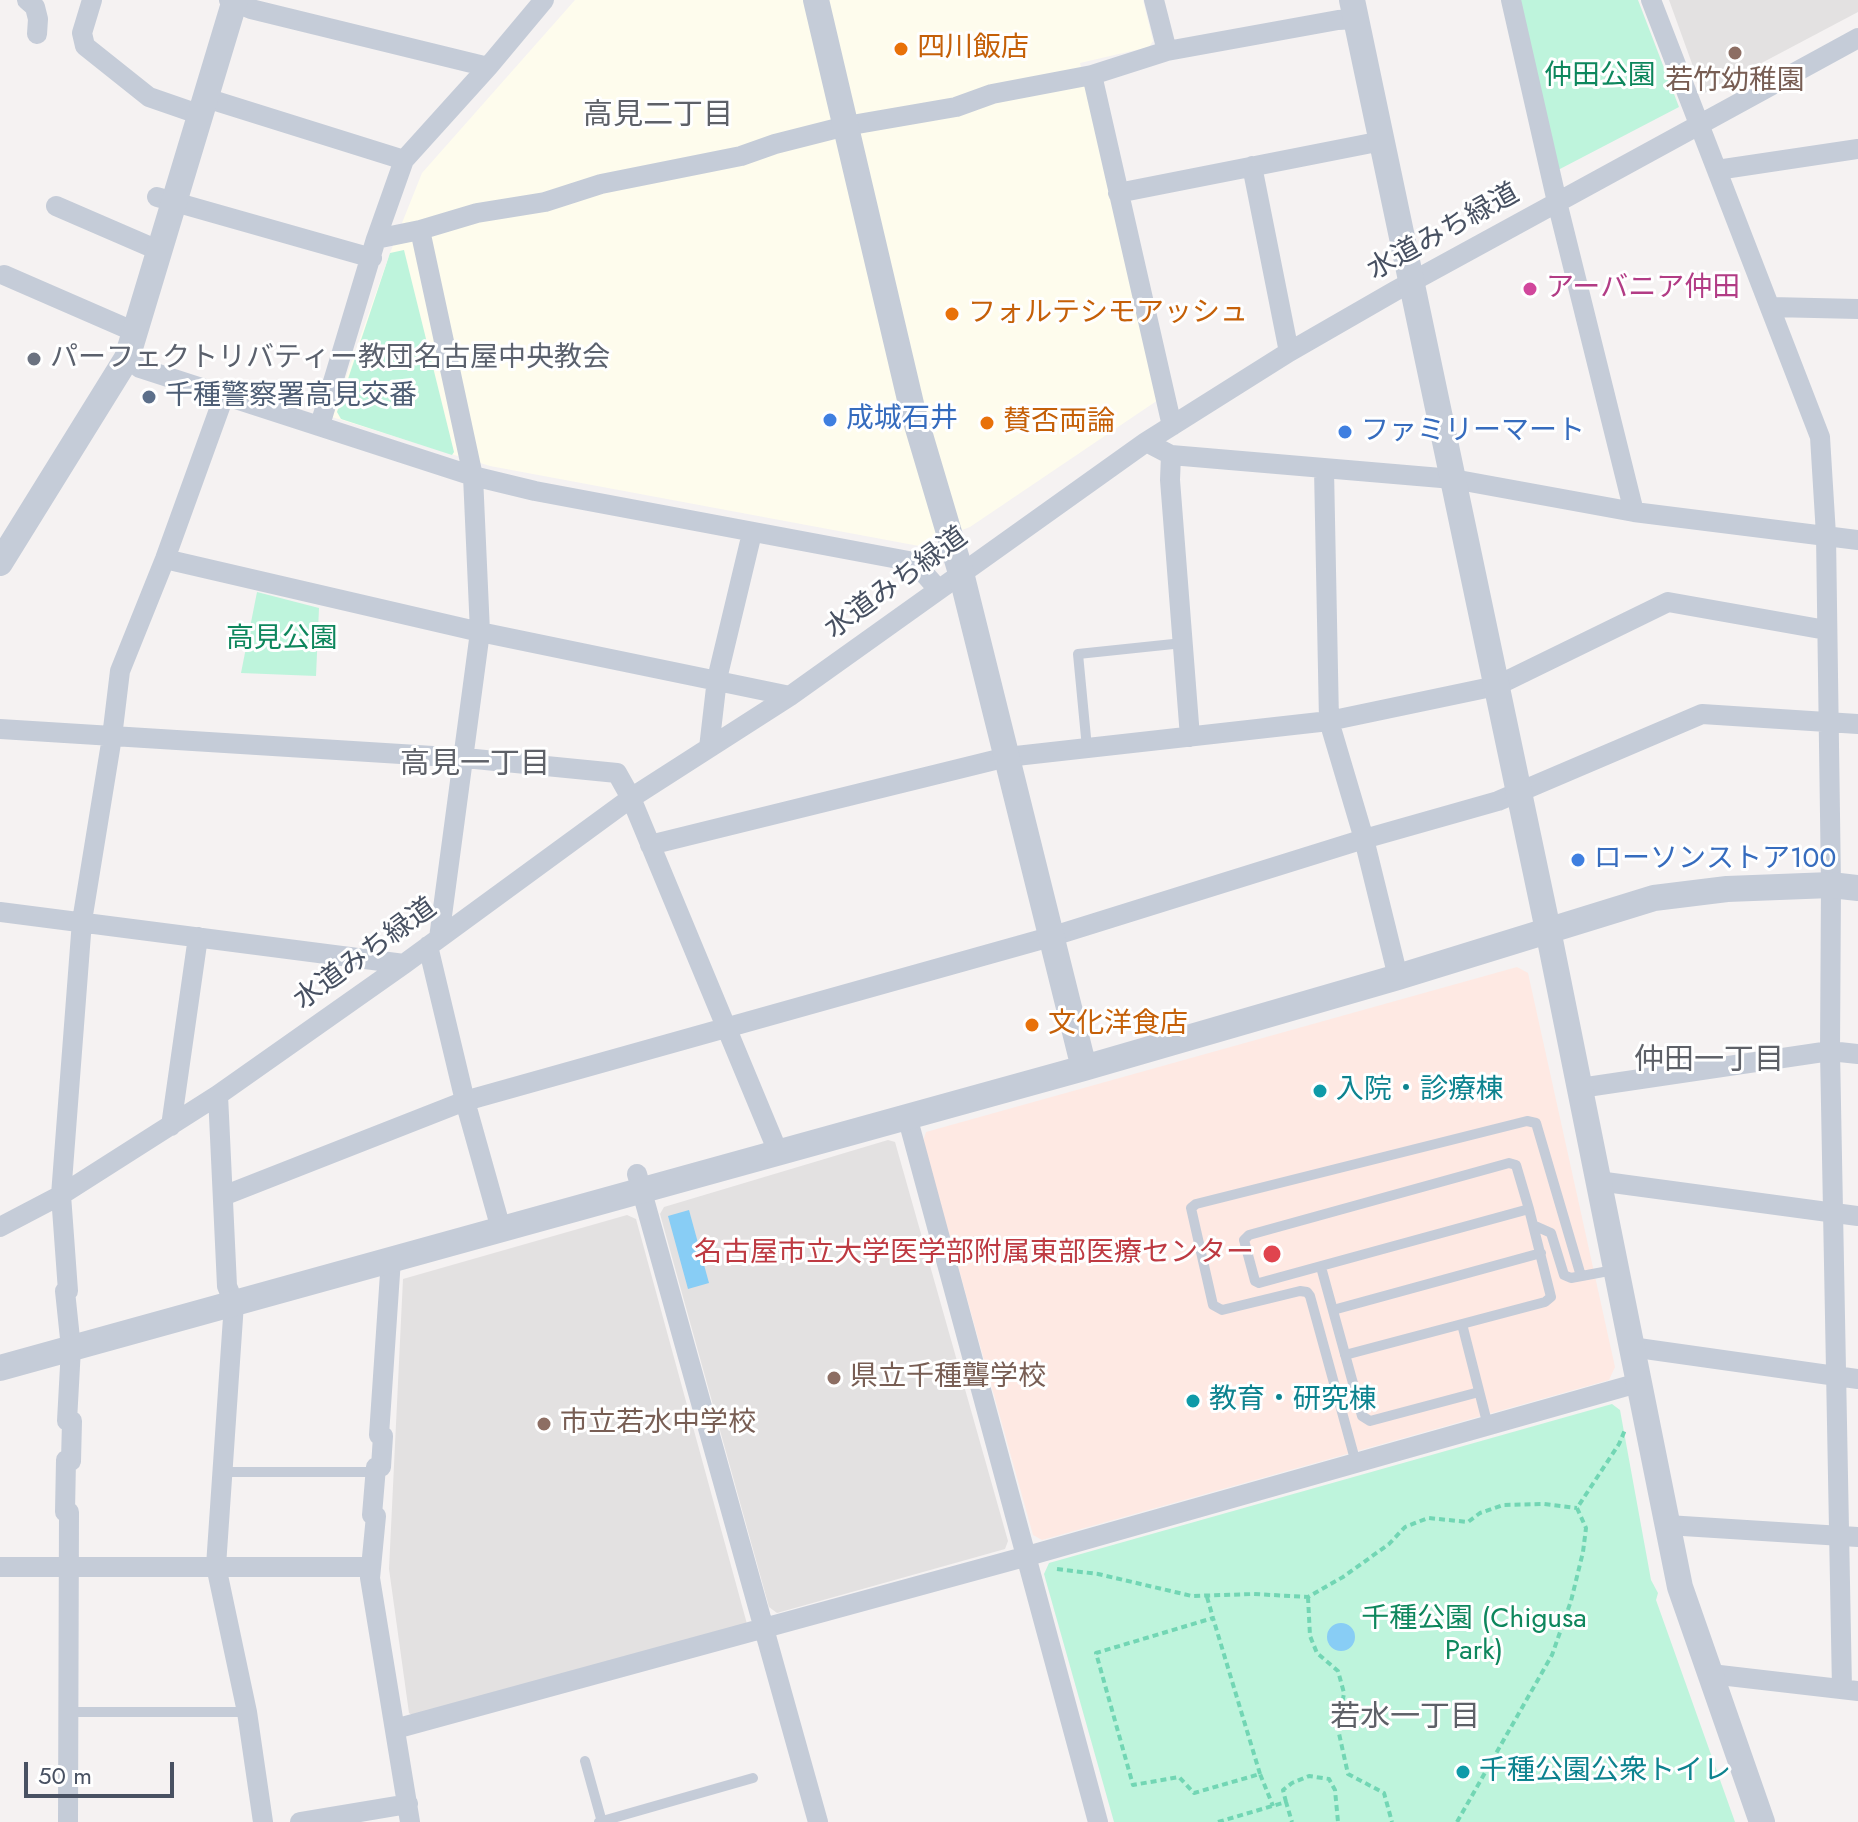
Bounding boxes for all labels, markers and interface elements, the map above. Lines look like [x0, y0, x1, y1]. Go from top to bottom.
place label: 四川飯店 [917, 32, 1029, 66]
marker: 四川飯店 [892, 40, 910, 58]
marker: 若竹幼稚園 [1726, 44, 1744, 62]
park label: 仲田公園 [1544, 60, 1656, 94]
place label: 若竹幼稚園 [1665, 65, 1805, 99]
district label: 高見二丁目 [583, 99, 733, 135]
street label: 水道みち緑道 [1362, 178, 1526, 288]
place label: アーバニア仲田 [1546, 272, 1740, 306]
marker: アーバニア仲田 [1521, 280, 1539, 298]
place label: フォルテシモアッシュ [968, 297, 1248, 331]
marker: フォルテシモアッシュ [943, 305, 961, 323]
place label: パーフェクトリバティー教団名古屋中央教会 [50, 342, 610, 376]
marker: パーフェクトリバティー教団名古屋中央教会 [25, 350, 43, 368]
place label: 千種警察署高見交番 [165, 380, 417, 414]
marker: 千種警察署高見交番 [140, 388, 158, 406]
place label: 成城石井 [846, 403, 958, 437]
place label: 賛否両論 [1003, 406, 1115, 440]
marker: 成城石井 [821, 411, 839, 429]
marker: 賛否両論 [978, 414, 996, 432]
place label: ファミリーマート [1361, 415, 1585, 449]
marker: ファミリーマート [1336, 423, 1354, 441]
street label: 水道みち緑道 [819, 521, 975, 647]
park label: 高見公園 [226, 623, 338, 657]
district label: 高見一丁目 [400, 748, 550, 784]
place label: ローソンストア100 [1594, 843, 1836, 877]
marker: ローソンストア100 [1569, 851, 1587, 869]
street label: 水道みち緑道 [288, 892, 444, 1018]
place label: 文化洋食店 [1048, 1008, 1188, 1042]
marker: 文化洋食店 [1023, 1016, 1041, 1034]
district label: 仲田一丁目 [1634, 1044, 1784, 1080]
place label: 入院・診療棟 [1336, 1074, 1504, 1108]
marker: 入院・診療棟 [1311, 1082, 1329, 1100]
place label: 名古屋市立大学医学部附属東部医療センター [694, 1237, 1254, 1271]
marker: 名古屋市立大学医学部附属東部医療センター [1261, 1243, 1283, 1265]
place label: 県立千種聾学校 [850, 1361, 1046, 1395]
marker: 県立千種聾学校 [825, 1369, 843, 1387]
place label: 教育・研究棟 [1209, 1384, 1377, 1418]
marker: 教育・研究棟 [1184, 1392, 1202, 1410]
place label: 市立若水中学校 [560, 1407, 756, 1441]
marker: 市立若水中学校 [535, 1415, 553, 1433]
park label: 千種公園 (Chigusa Park) [1361, 1603, 1587, 1669]
district label: 若水一丁目 [1330, 1701, 1480, 1737]
scale bar [28, 1746, 178, 1796]
place label: 千種公園公衆トイレ [1479, 1755, 1731, 1789]
text: 50 m [38, 1758, 92, 1793]
marker: 千種公園公衆トイレ [1454, 1763, 1472, 1781]

